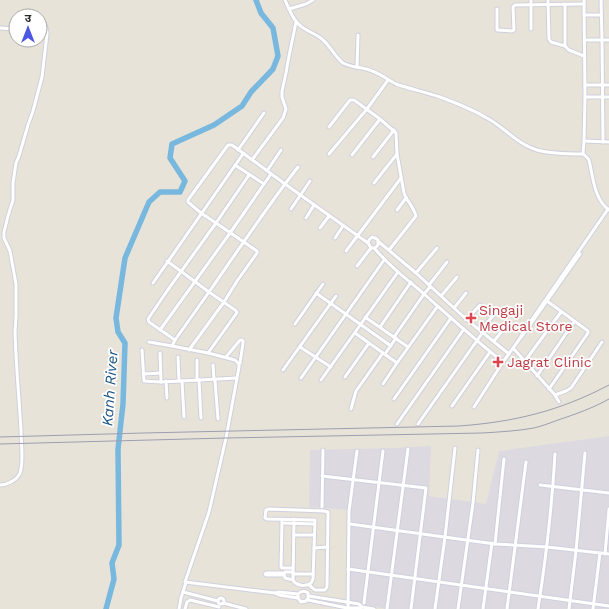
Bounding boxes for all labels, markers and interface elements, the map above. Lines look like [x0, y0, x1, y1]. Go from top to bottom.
north arrow [8, 8, 48, 48]
text: उ [25, 12, 32, 25]
place label: Singaji Medical Store [479, 302, 573, 334]
marker: Singaji Medical Store [466, 313, 476, 323]
water label: Kanh River [98, 348, 122, 427]
place label: Jagrat Clinic [507, 354, 592, 370]
marker: Jagrat Clinic [492, 356, 504, 368]

